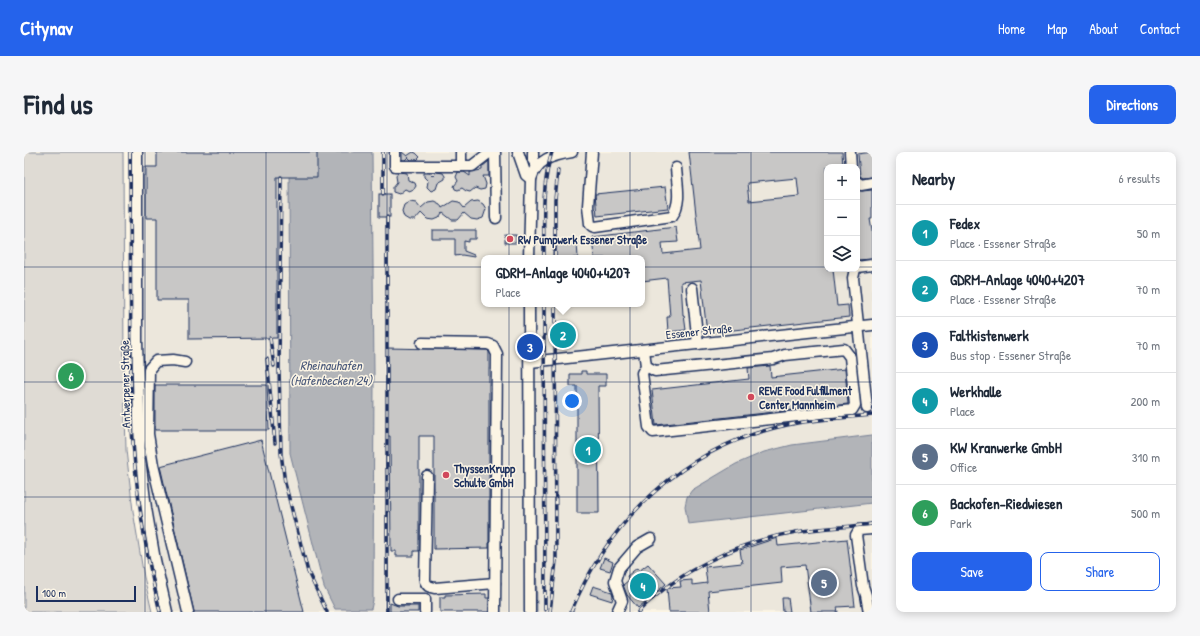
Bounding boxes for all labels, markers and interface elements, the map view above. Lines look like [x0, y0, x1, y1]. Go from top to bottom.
text: Citynav [20, 15, 73, 41]
text: Home [998, 19, 1025, 38]
text: Map [1047, 19, 1067, 38]
text: About [1089, 19, 1118, 38]
text: Contact [1140, 19, 1180, 38]
text: Find us [24, 85, 93, 123]
button: Directions [1089, 85, 1176, 124]
map controls [824, 164, 860, 272]
button: + [824, 164, 860, 200]
text: Nearby [912, 167, 955, 190]
text: 6 results [1119, 169, 1160, 187]
button: − [824, 200, 860, 236]
text: Fedex [950, 213, 980, 234]
text: 1 [923, 224, 927, 242]
text: 50 m [1137, 224, 1160, 242]
place label: RW Pumpwerk Essener Straße [518, 231, 647, 249]
marker: RW Pumpwerk Essener Straße [505, 234, 515, 244]
text: Place · Essener Straße [950, 234, 1056, 252]
button: layers [824, 236, 860, 272]
popup [481, 255, 645, 307]
text: GDRM-Anlage 4040+4207 [496, 262, 630, 283]
text: GDRM-Anlage 4040+4207 [950, 269, 1085, 290]
text: 2 [922, 280, 928, 298]
text: 70 m [1136, 280, 1160, 298]
text: Place [496, 283, 521, 301]
text: Place · Essener Straße [950, 290, 1056, 308]
street label: Essener Straße [665, 319, 733, 343]
pin: 2 [550, 320, 576, 350]
text: Faltkistenwerk [950, 325, 1029, 346]
pin: 3 [517, 332, 543, 362]
text: 3 [922, 336, 928, 354]
text: 70 m [1136, 336, 1160, 354]
street label: Antwerpener Straße [116, 340, 134, 428]
text: Bus stop · Essener Straße [950, 346, 1071, 364]
water label: Rheinauhafen (Hafenbecken 24) [290, 356, 373, 389]
pin: 6 [58, 361, 84, 391]
text: Werkhalle [950, 381, 1002, 402]
place label: REWE Food Fulfillment Center Mannheim [759, 382, 853, 413]
your location [562, 391, 582, 411]
marker: REWE Food Fulfillment Center Mannheim [746, 392, 756, 402]
text: 4 [923, 392, 927, 410]
text: 200 m [1130, 392, 1160, 410]
text: Place [950, 402, 975, 420]
pin: 1 [575, 435, 601, 465]
text: KW Kranwerke GmbH [950, 437, 1062, 458]
text: 5 [922, 448, 928, 466]
text: 310 m [1132, 448, 1160, 466]
text: Office [950, 458, 977, 476]
place label: ThyssenKrupp Schulte GmbH [453, 460, 516, 491]
marker: ThyssenKrupp Schulte GmbH [441, 470, 451, 480]
text: Backofen-Riedwiesen [950, 493, 1063, 514]
text: 6 [922, 504, 928, 522]
text: 500 m [1131, 504, 1160, 522]
text: Park [950, 514, 972, 532]
button: Save [912, 552, 1032, 591]
button: Share [1040, 552, 1160, 591]
pin: 5 [811, 568, 837, 598]
pin: 4 [630, 571, 656, 601]
scale bar [36, 584, 136, 603]
text: 100 m [42, 586, 66, 600]

